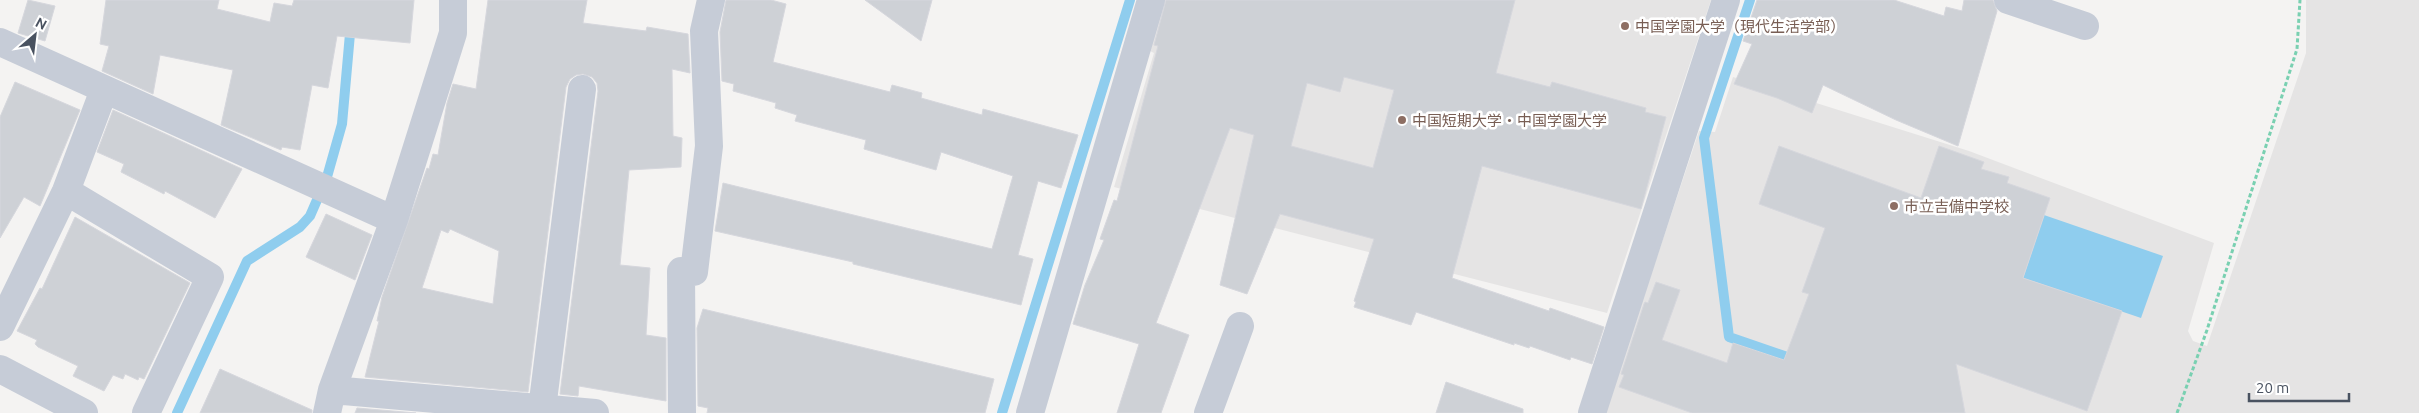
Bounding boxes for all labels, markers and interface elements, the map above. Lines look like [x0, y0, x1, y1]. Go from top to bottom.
north arrow [10, 10, 60, 60]
text: N [33, 14, 49, 33]
place label: 中国学園大学（現代生活学部） [1635, 18, 1845, 35]
marker: 中国学園大学（現代生活学部） [1619, 20, 1631, 32]
place label: 中国短期大学・中国学園大学 [1412, 112, 1607, 129]
marker: 中国短期大学・中国学園大学 [1396, 114, 1408, 126]
place label: 市立吉備中学校 [1904, 198, 2009, 215]
marker: 市立吉備中学校 [1888, 200, 1900, 212]
scale bar [2249, 370, 2349, 402]
text: 20 m [2256, 379, 2289, 396]

